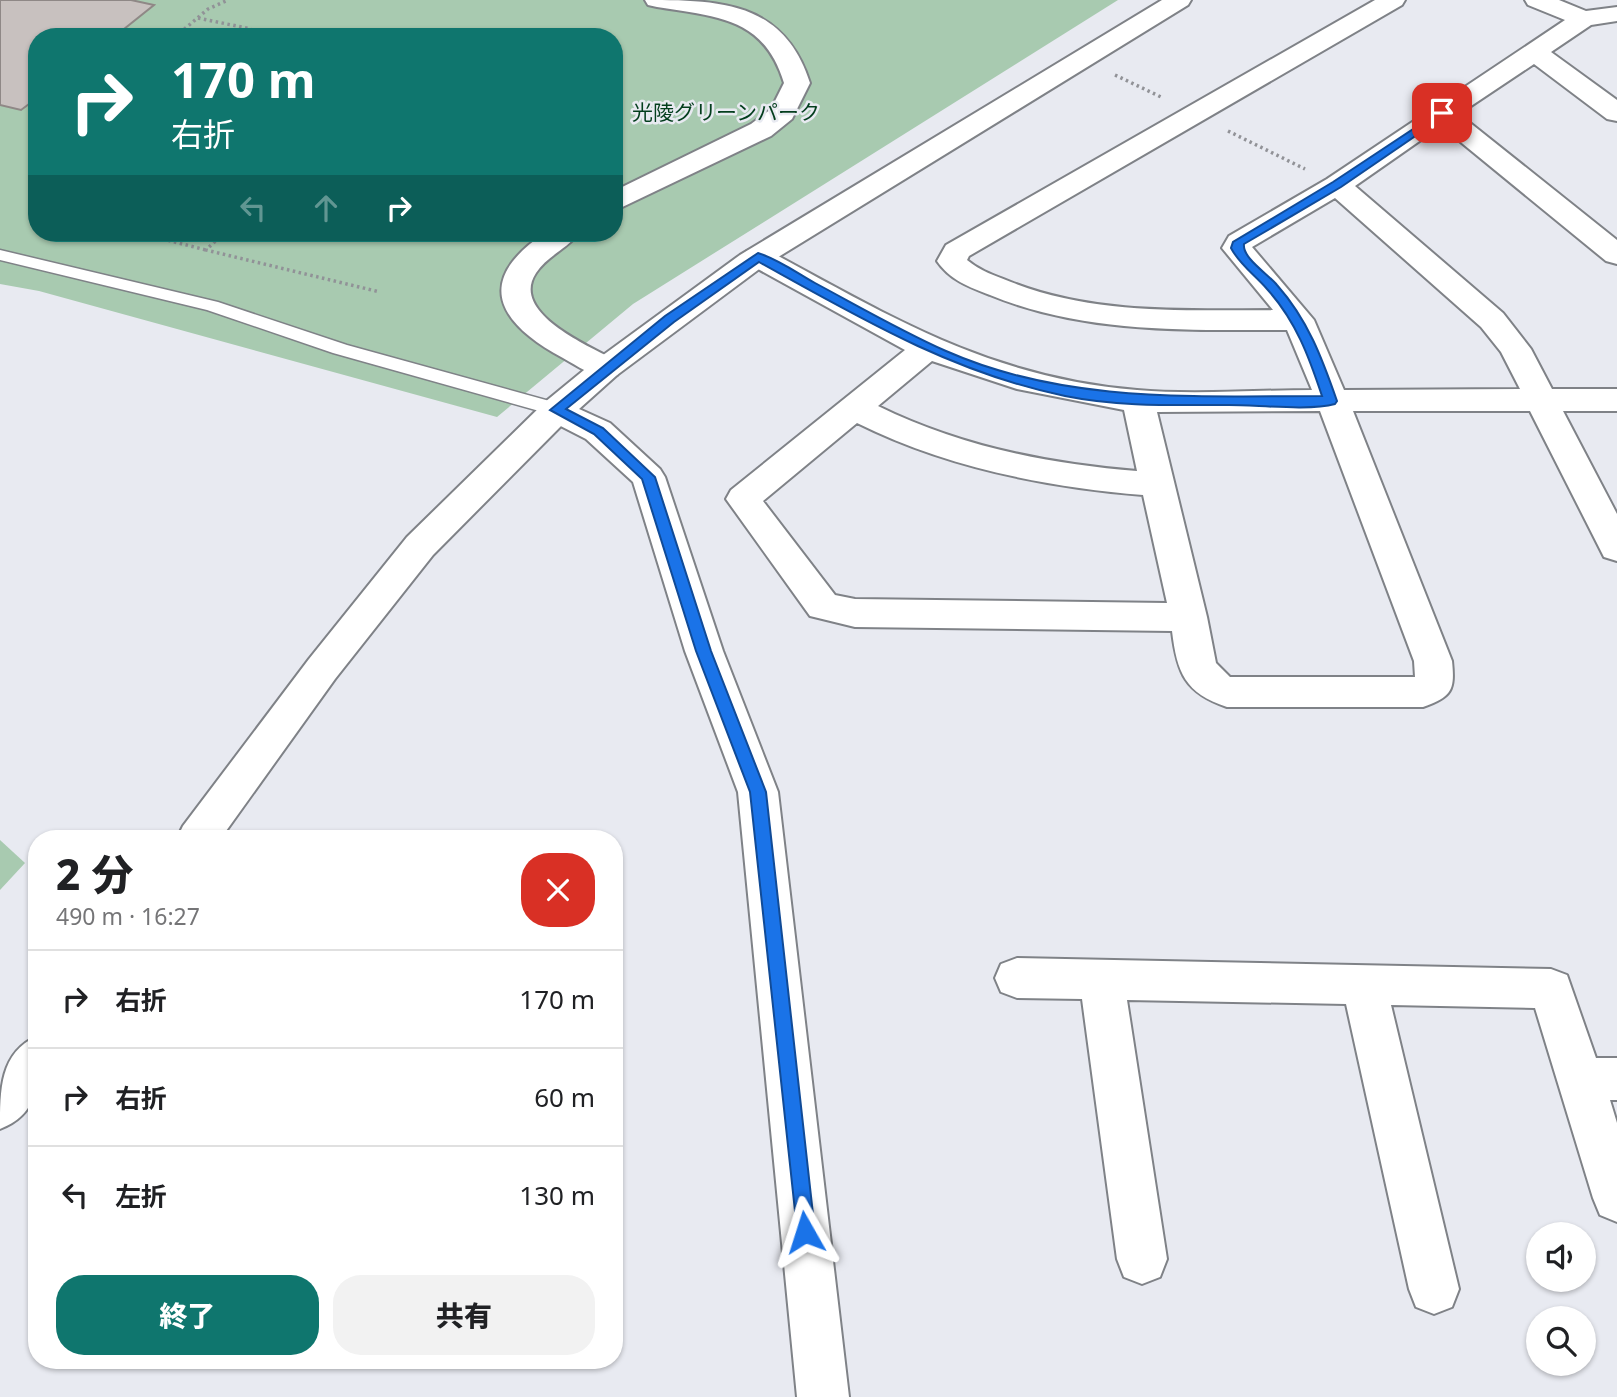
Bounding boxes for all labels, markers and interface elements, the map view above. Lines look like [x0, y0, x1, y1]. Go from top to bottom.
text: 170 m [171, 46, 316, 112]
icon: right [56, 56, 147, 147]
pin [1412, 83, 1472, 143]
icon: arrive [1423, 94, 1461, 132]
park label: 光陵グリーンパーク [632, 98, 820, 126]
text: 右折 [171, 112, 235, 155]
icon: left [234, 189, 272, 227]
icon: ahead [307, 189, 345, 227]
icon: right [380, 189, 418, 227]
text: 2 分 [56, 845, 133, 902]
button: close [521, 853, 595, 927]
text: 490 m · 16:27 [56, 900, 200, 932]
icon: right [56, 980, 94, 1018]
text: 170 m [519, 981, 595, 1017]
text: 右折 [115, 982, 167, 1018]
icon: right [56, 1078, 94, 1116]
text: 60 m [534, 1079, 595, 1115]
text: 右折 [115, 1080, 167, 1116]
icon: left [56, 1176, 94, 1214]
text: 130 m [519, 1177, 595, 1213]
text: 左折 [115, 1178, 167, 1214]
position arrow [768, 1195, 842, 1269]
map controls [1526, 1222, 1596, 1376]
button: sound [1526, 1222, 1596, 1292]
button: 終了 [56, 1275, 319, 1355]
button: 共有 [333, 1275, 595, 1355]
button: search [1526, 1306, 1596, 1376]

